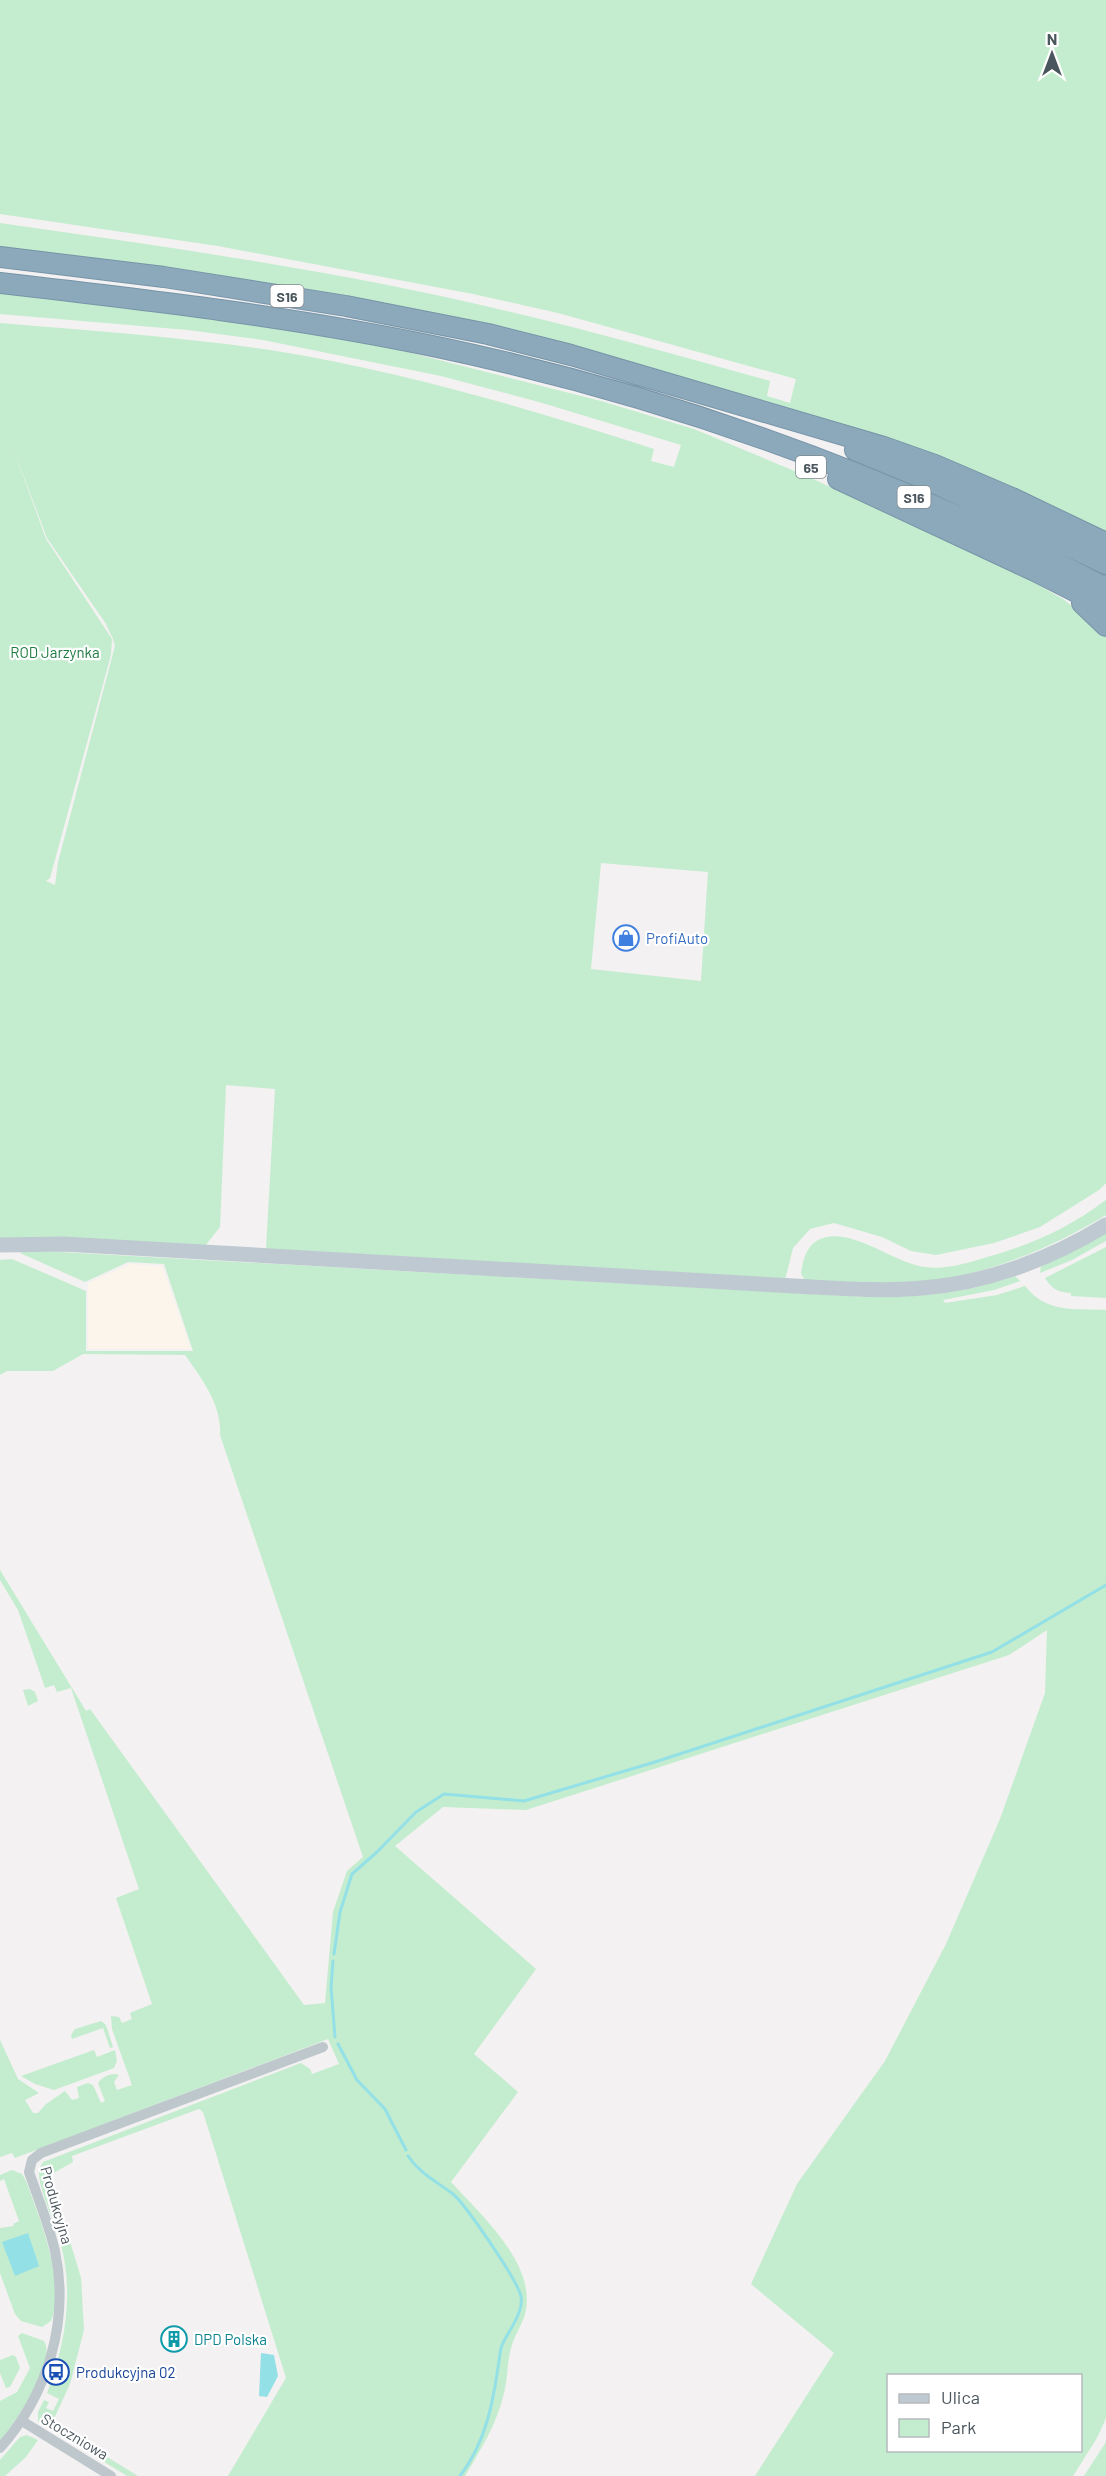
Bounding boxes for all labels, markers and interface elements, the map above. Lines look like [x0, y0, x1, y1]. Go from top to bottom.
north arrow [1022, 24, 1082, 84]
text: N [1047, 29, 1057, 48]
road number: S16 [270, 285, 304, 307]
road number: 65 [796, 456, 826, 478]
road number: S16 [898, 486, 930, 508]
park label: ROD Jarzynka [10, 643, 100, 661]
shop icon: ProfiAuto [611, 923, 641, 953]
place label: ProfiAuto [646, 929, 708, 947]
street label: Produkcyjna [37, 2164, 77, 2246]
building icon: DPD Polska [159, 2324, 189, 2354]
place label: DPD Polska [194, 2330, 267, 2348]
bus stop icon: Produkcyjna 02 [41, 2357, 71, 2387]
place label: Produkcyjna 02 [76, 2363, 175, 2381]
legend [887, 2374, 1082, 2452]
text: Ulica [941, 2386, 980, 2408]
street label: Stoczniowa [38, 2409, 112, 2463]
text: Park [941, 2416, 976, 2438]

